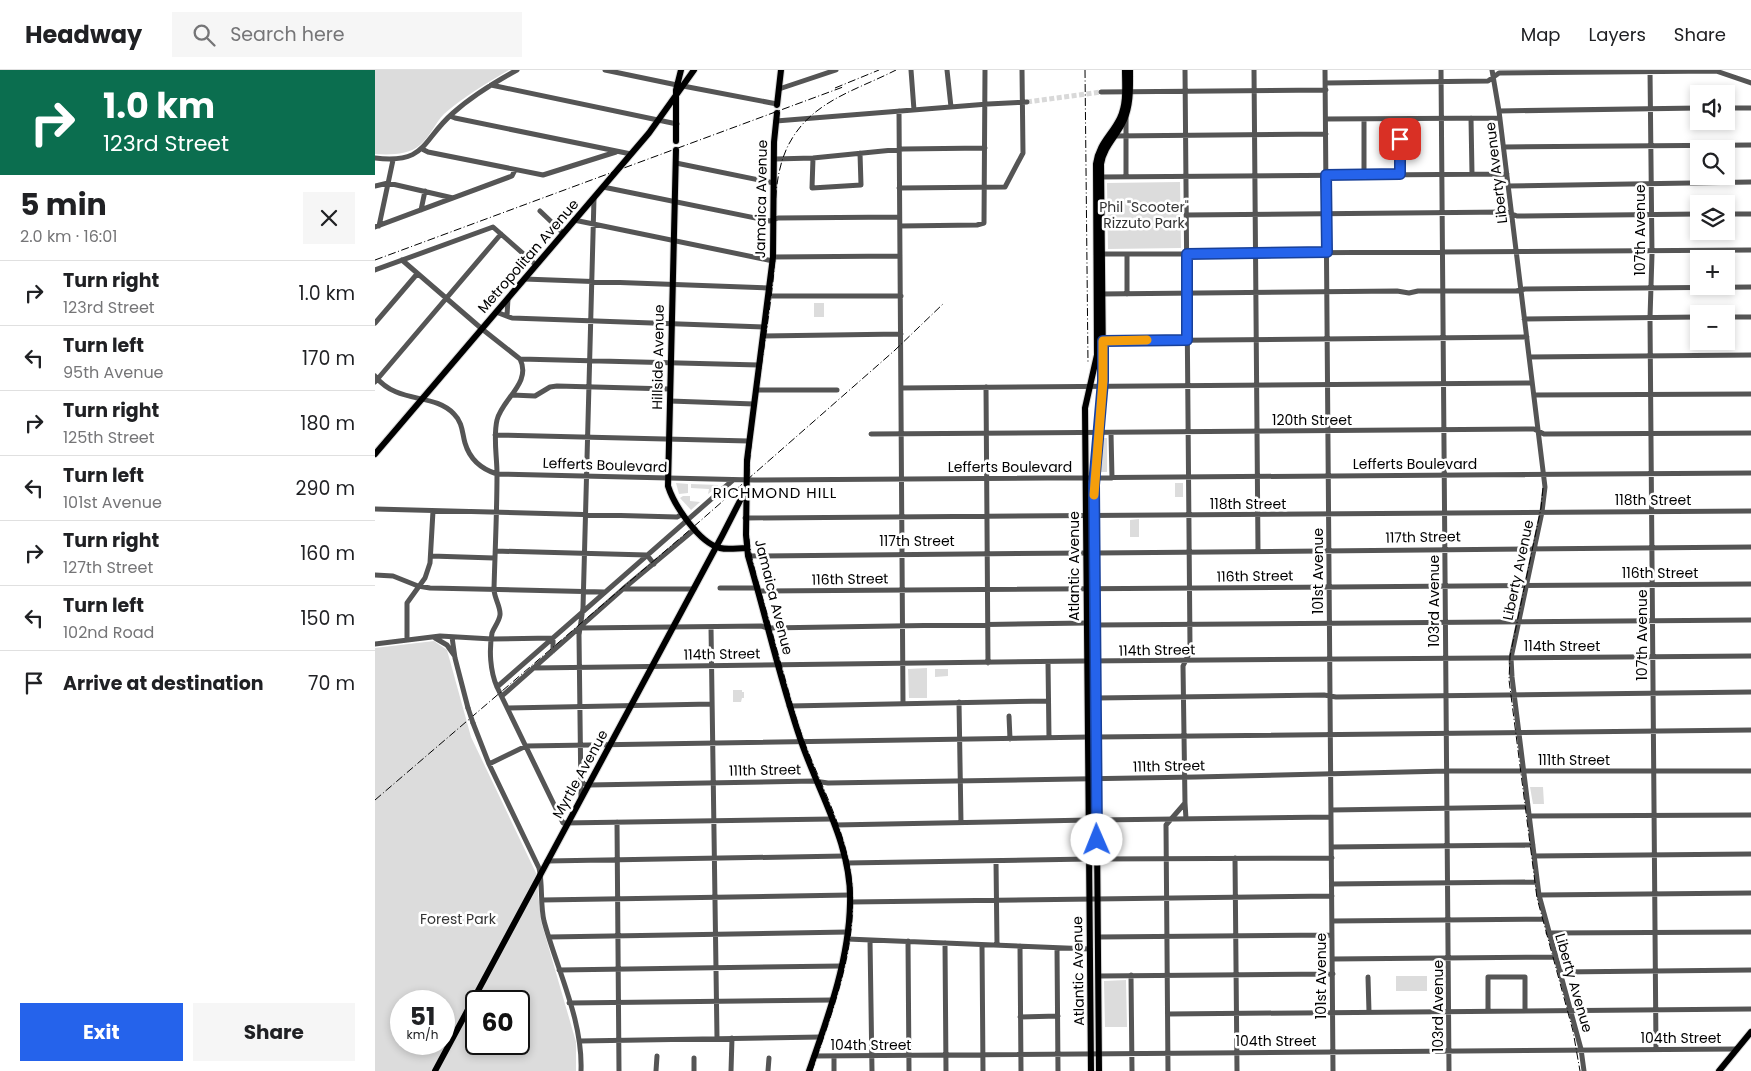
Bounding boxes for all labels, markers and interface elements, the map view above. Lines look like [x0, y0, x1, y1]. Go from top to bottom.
search box [172, 12, 522, 57]
text: Headway [25, 18, 142, 51]
icon: search [190, 21, 218, 49]
text: Search here [230, 21, 345, 48]
text: Map [1521, 22, 1561, 47]
text: Layers [1589, 22, 1646, 47]
text: Share [1674, 22, 1726, 47]
text: 1.0 km [103, 81, 215, 130]
map controls [1690, 85, 1735, 350]
button: sound [1690, 85, 1735, 130]
icon: right [20, 90, 85, 155]
pin [1379, 118, 1421, 160]
street label: Liberty Avenue [1480, 121, 1512, 225]
icon: arrive [1386, 125, 1414, 153]
text: 123rd Street [103, 128, 229, 159]
street label: Jamaica Avenue [750, 139, 772, 258]
button: search [1690, 140, 1735, 185]
text: 5 min [20, 183, 107, 226]
street label: 107th Avenue [1630, 184, 1650, 276]
button: close [303, 192, 355, 244]
street label: Metropolitan Avenue [473, 194, 583, 317]
button: layers [1690, 195, 1735, 240]
park label: Phil "Scooter" Rizzuto Park [1099, 197, 1189, 233]
text: 2.0 km · 16:01 [20, 225, 117, 248]
button: + [1690, 250, 1735, 295]
text: Turn right [63, 267, 159, 294]
icon: right [20, 279, 48, 307]
text: 1.0 km [299, 280, 355, 307]
text: 123rd Street [63, 296, 155, 319]
street label: Hillside Avenue [647, 304, 669, 410]
button: − [1690, 305, 1735, 350]
text: Turn left [63, 332, 144, 359]
icon: left [20, 344, 48, 372]
text: 170 m [302, 345, 355, 372]
text: 95th Avenue [63, 361, 164, 384]
text: Turn right [63, 397, 159, 424]
icon: right [20, 409, 48, 437]
text: 180 m [300, 410, 355, 437]
street label: 120th Street [1272, 410, 1352, 430]
text: 125th Street [63, 426, 155, 449]
street label: Lefferts Boulevard [542, 453, 668, 477]
street label: Lefferts Boulevard [1353, 454, 1477, 474]
street label: Lefferts Boulevard [948, 457, 1072, 477]
text: Turn left [63, 462, 144, 489]
icon: left [20, 474, 48, 502]
text: 290 m [296, 475, 355, 502]
district label: RICHMOND HILL [713, 482, 837, 503]
street label: 118th Street [1615, 490, 1691, 510]
text: 101st Avenue [63, 491, 162, 514]
street label: 118th Street [1210, 494, 1286, 514]
street label: Atlantic Avenue [1064, 511, 1084, 621]
street label: Liberty Avenue [1498, 518, 1538, 622]
street label: 117th Street [1385, 526, 1461, 548]
text: Turn right [63, 527, 159, 554]
street label: 101st Avenue [1308, 527, 1328, 614]
street label: 117th Street [879, 531, 955, 551]
street label: Jamaica Avenue [750, 537, 798, 657]
icon: right [20, 539, 48, 567]
text: 160 m [300, 540, 355, 567]
street label: 103rd Avenue [1424, 554, 1444, 647]
text: 127th Street [63, 556, 153, 579]
street label: 116th Street [1622, 563, 1698, 583]
street label: 116th Street [1217, 565, 1293, 587]
street label: 116th Street [812, 568, 888, 590]
street label: 107th Avenue [1632, 589, 1652, 681]
text: Turn left [63, 592, 144, 619]
icon: left [20, 604, 48, 632]
text: 150 m [300, 605, 355, 632]
text: 102nd Road [63, 621, 154, 644]
street label: 114th Street [1524, 636, 1600, 656]
street label: 114th Street [1119, 639, 1195, 661]
street label: 114th Street [684, 643, 760, 665]
icon: arrive [20, 669, 48, 697]
text: Arrive at destination [63, 670, 264, 697]
text: 70 m [308, 670, 355, 697]
street label: Myrtle Avenue [547, 726, 613, 822]
street label: 111th Street [1538, 750, 1610, 770]
street label: 111th Street [1133, 755, 1205, 777]
street label: 111th Street [729, 759, 801, 781]
position arrow [1070, 813, 1122, 865]
park label: Forest Park [420, 909, 497, 929]
street label: Atlantic Avenue [1067, 916, 1089, 1026]
street label: Liberty Avenue [1550, 931, 1598, 1035]
street label: 101st Avenue [1311, 932, 1331, 1019]
street label: 103rd Avenue [1428, 959, 1448, 1052]
speed limit sign: 60 [465, 990, 530, 1055]
text: 51 [410, 999, 435, 1034]
button: Exit [20, 1003, 183, 1061]
button: Share [193, 1003, 355, 1061]
text: km/h [407, 1026, 438, 1043]
street label: 104th Street [1641, 1028, 1721, 1048]
street label: 104th Street [1236, 1031, 1316, 1051]
street label: 104th Street [831, 1035, 911, 1055]

